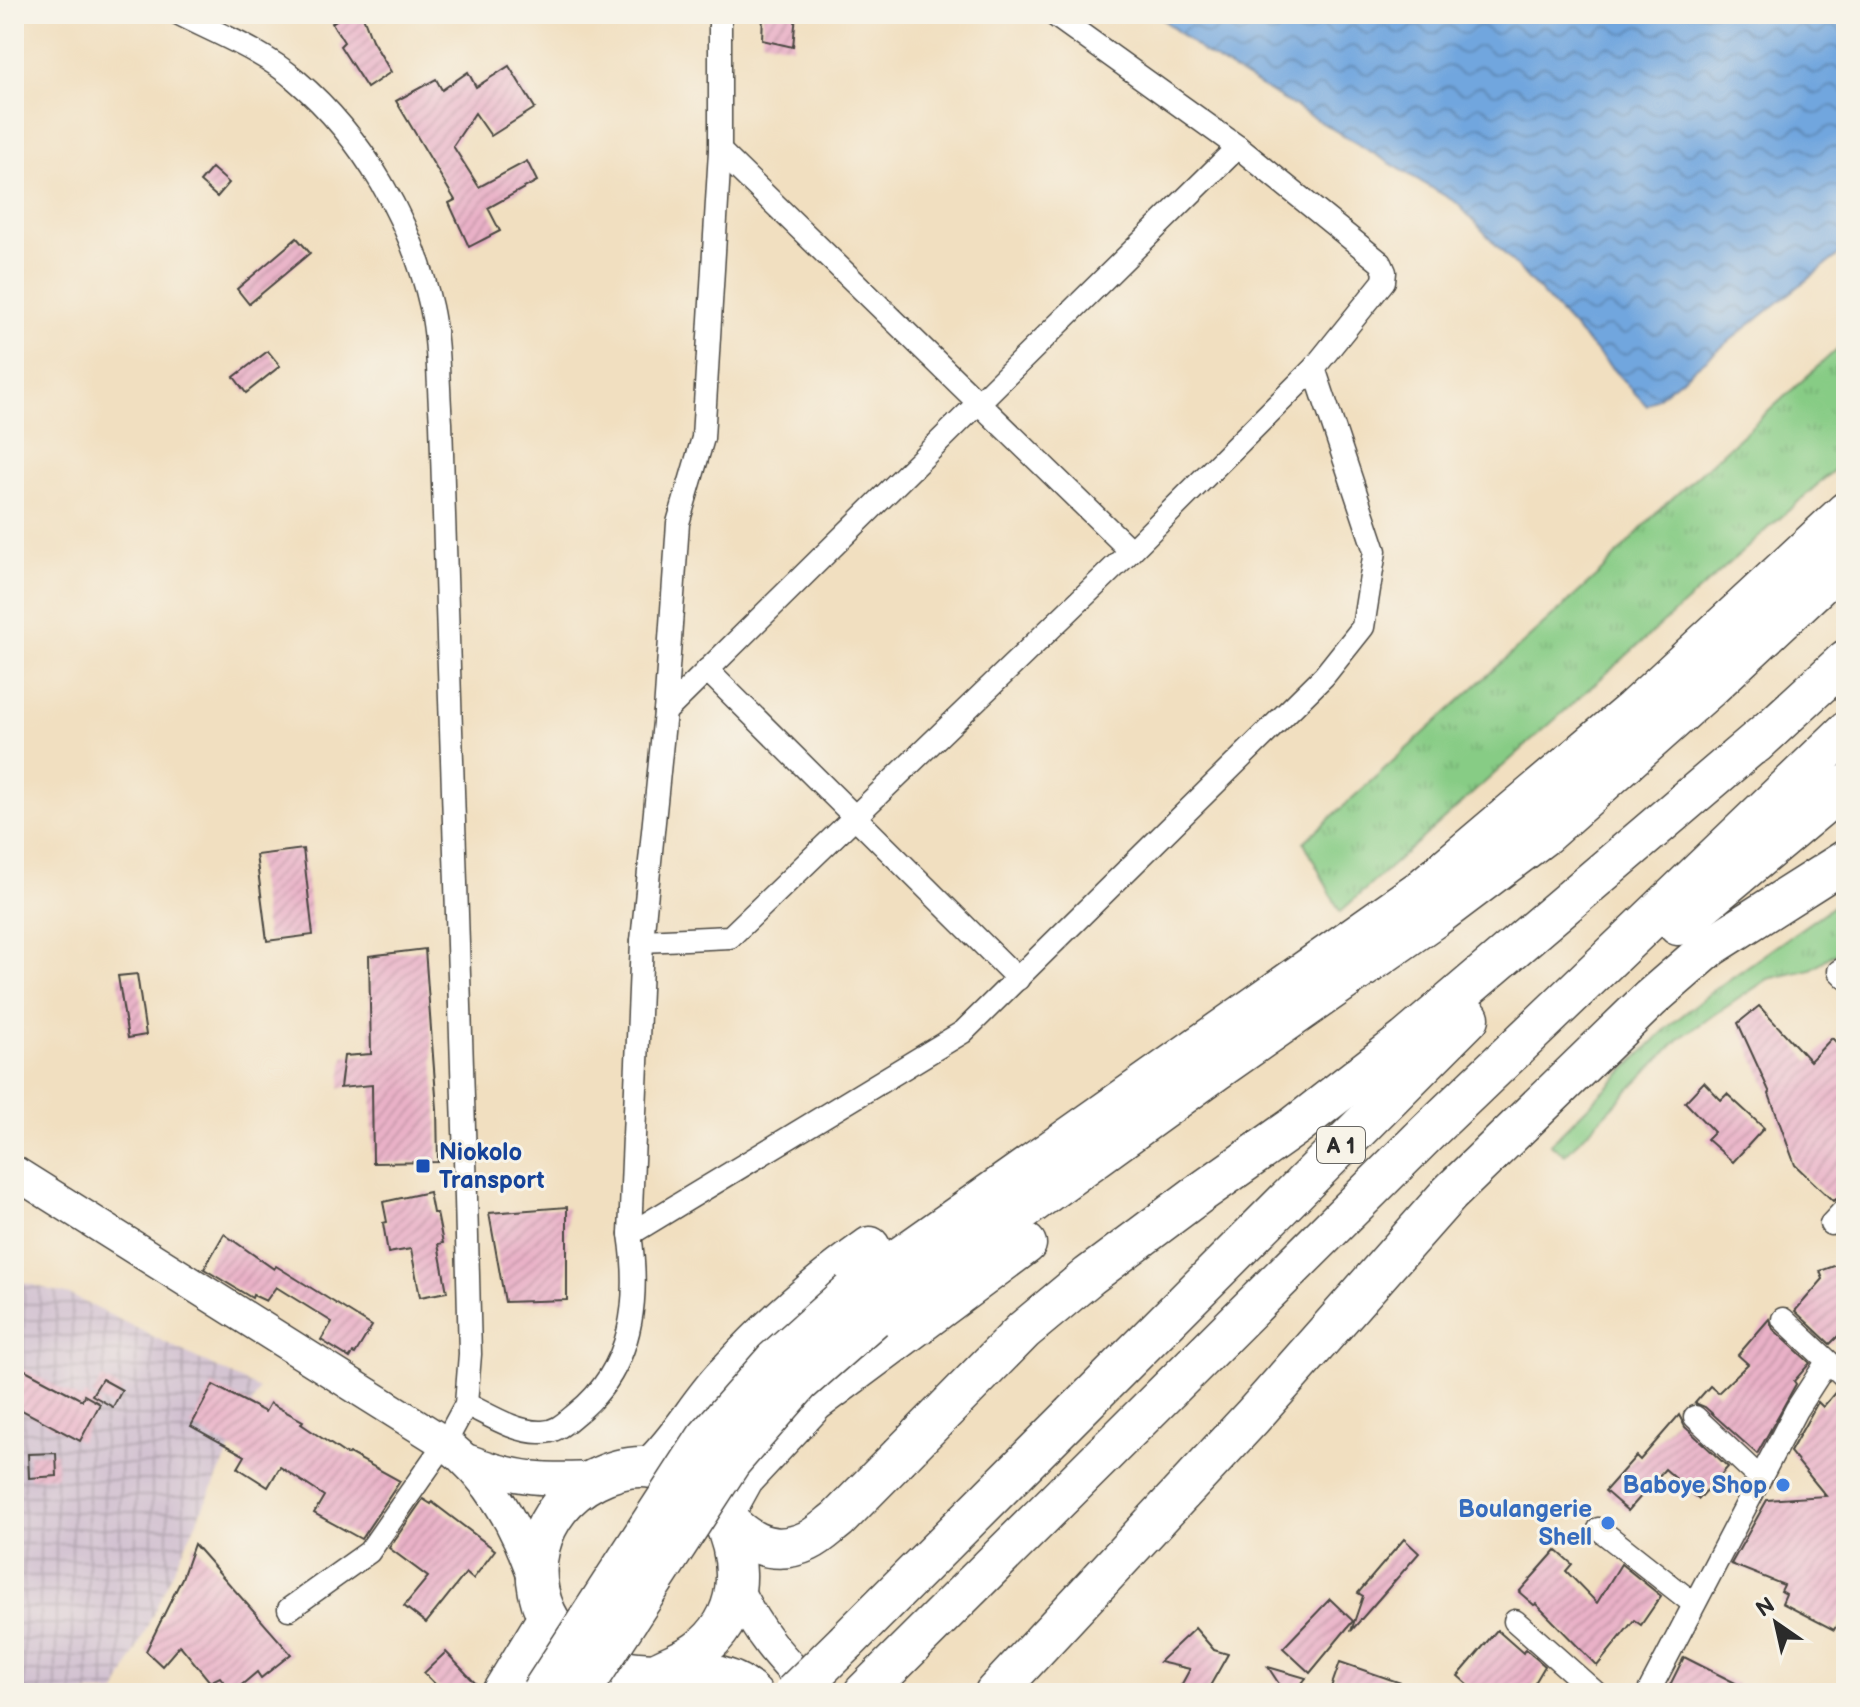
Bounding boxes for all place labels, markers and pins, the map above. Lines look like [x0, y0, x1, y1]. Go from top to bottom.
place label: Niokolo Transport [439, 1138, 544, 1195]
marker: Niokolo Transport [414, 1157, 432, 1175]
place label: Baboye Shop [1622, 1471, 1767, 1500]
marker: Baboye Shop [1774, 1476, 1792, 1494]
place label: Boulangerie Shell [1458, 1495, 1592, 1552]
marker: Boulangerie Shell [1599, 1514, 1617, 1532]

